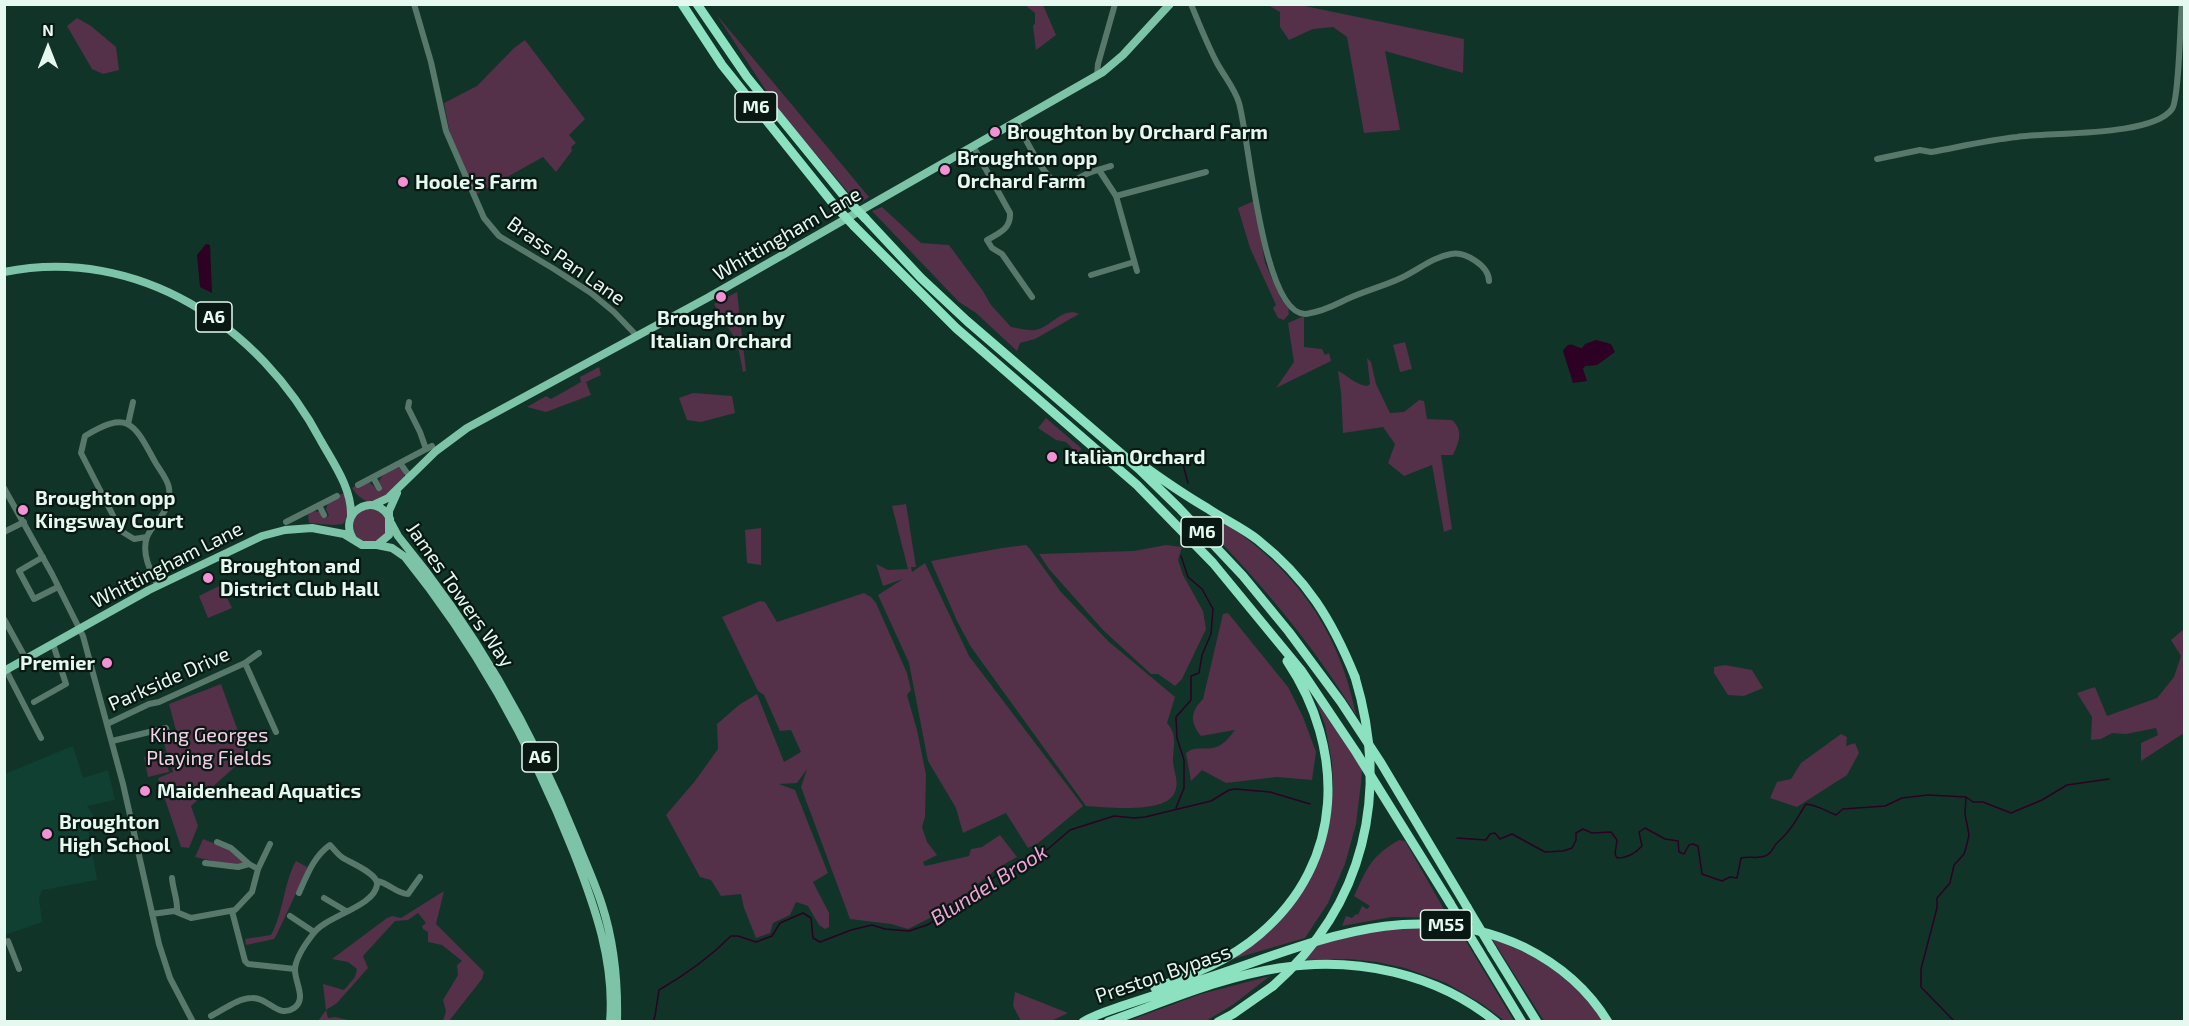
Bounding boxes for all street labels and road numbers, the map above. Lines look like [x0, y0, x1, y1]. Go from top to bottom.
road number: M6 [735, 92, 777, 122]
street label: Whittingham Lane [709, 182, 865, 286]
street label: Brass Pan Lane [502, 211, 630, 311]
road number: A6 [196, 302, 232, 332]
street label: Whittingham Lane [87, 516, 247, 614]
road number: M6 [1181, 517, 1223, 547]
street label: James Towers Way [401, 518, 519, 672]
street label: Parkside Drive [105, 642, 233, 716]
road number: A6 [522, 742, 558, 772]
road number: M55 [1420, 910, 1472, 940]
street label: Preston Bypass [1092, 940, 1234, 1008]

